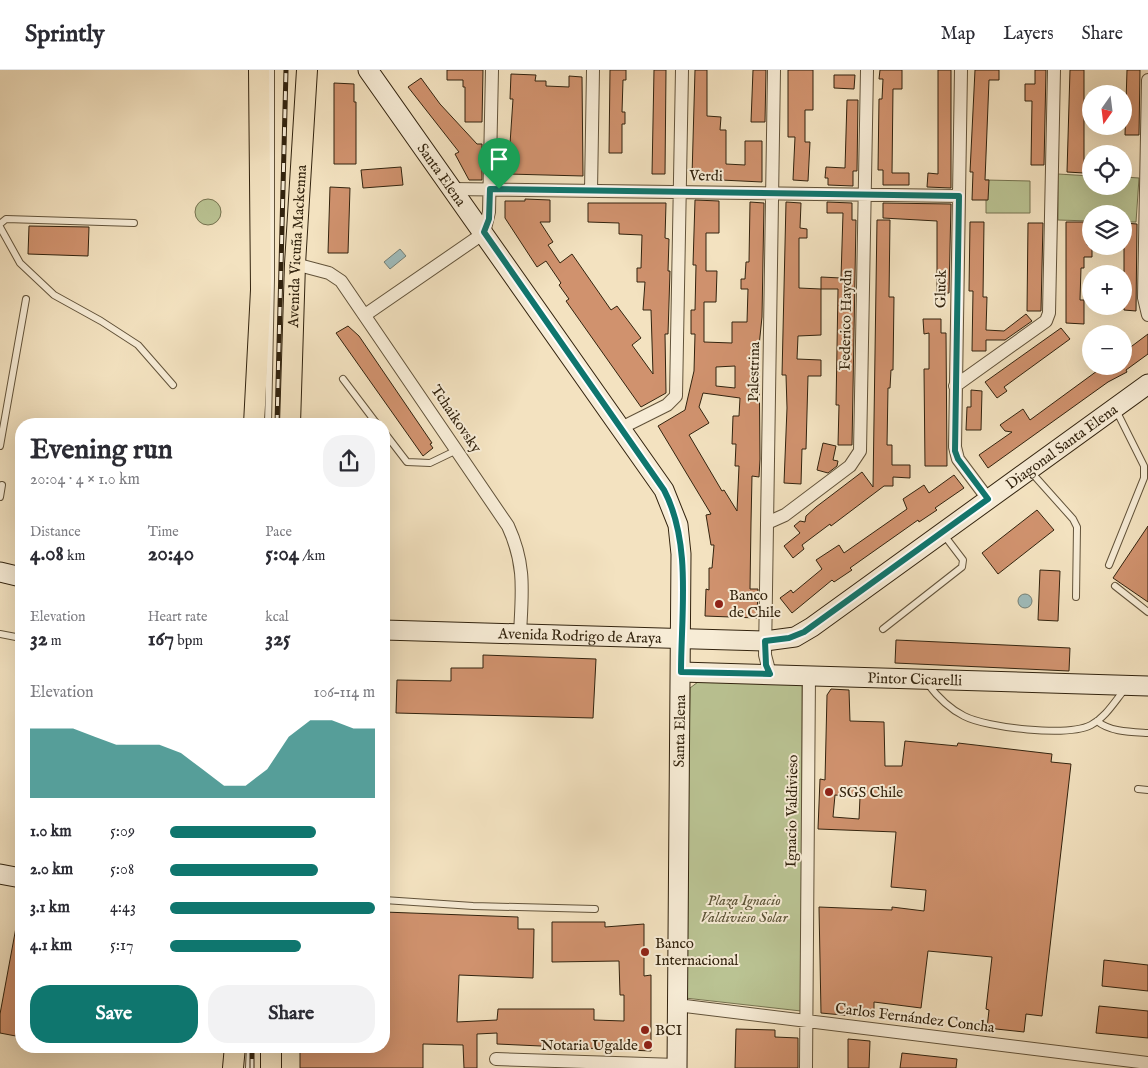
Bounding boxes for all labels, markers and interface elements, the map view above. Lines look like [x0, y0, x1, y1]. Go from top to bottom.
text: Sprintly [25, 19, 105, 50]
text: Map [941, 23, 975, 46]
text: Layers [1003, 23, 1054, 46]
text: Share [1082, 23, 1123, 46]
north arrow [1082, 85, 1132, 135]
map controls [1082, 85, 1132, 375]
pin [478, 138, 520, 189]
street label: Santa Elena [413, 139, 471, 210]
icon: arrive [485, 145, 513, 173]
button: locate [1082, 145, 1132, 195]
street label: Avenida Vicuña Mackenna [283, 164, 311, 329]
street label: Verdi [688, 166, 723, 186]
button: layers [1082, 205, 1132, 255]
button: + [1082, 265, 1132, 315]
street label: Federico Haydn [836, 269, 856, 371]
street label: Gluck [931, 269, 951, 308]
button: − [1082, 325, 1132, 375]
street label: Palestrina [744, 341, 764, 402]
street label: Tchaikovsky [426, 381, 486, 457]
street label: Diagonal Santa Elena [1002, 399, 1122, 493]
text: Evening run [30, 433, 173, 468]
button: share [323, 435, 375, 487]
text: 20:04 · 4 × 1.0 km [30, 470, 140, 490]
text: Distance [30, 523, 81, 541]
text: Time [148, 523, 179, 541]
text: Pace [265, 523, 292, 541]
text: 4.08 [30, 541, 64, 568]
text: 20:40 [148, 541, 194, 568]
text: 5:04 [265, 541, 299, 568]
text: km [64, 547, 85, 565]
text: /km [299, 547, 325, 565]
place label: Banco de Chile [729, 586, 781, 622]
marker: Banco de Chile [713, 598, 725, 610]
text: Elevation [30, 608, 86, 626]
text: Heart rate [148, 608, 207, 626]
text: kcal [265, 608, 289, 626]
street label: Avenida Rodrigo de Araya [497, 624, 662, 648]
text: 32 [30, 626, 48, 653]
text: 167 [148, 626, 174, 653]
text: 325 [265, 626, 291, 653]
text: m [48, 632, 62, 650]
text: bpm [174, 632, 203, 650]
street label: Pintor Cicarelli [867, 668, 963, 690]
text: Elevation [30, 683, 93, 703]
text: 106–114 m [314, 683, 375, 703]
street label: Santa Elena [670, 694, 690, 768]
street label: Ignacio Valdivieso [782, 754, 802, 868]
place label: SGS Chile [839, 783, 903, 802]
marker: SGS Chile [823, 786, 835, 798]
text: 1.0 km [30, 822, 72, 842]
text: 5:09 [110, 822, 135, 842]
text: 2.0 km [30, 860, 73, 880]
text: 5:08 [110, 860, 134, 880]
park label: Plaza Ignacio Valdivieso Solar [700, 891, 788, 927]
text: 3.1 km [30, 898, 70, 918]
text: 4:43 [110, 898, 136, 918]
place label: Banco Internacional [655, 934, 739, 970]
text: 4.1 km [30, 936, 72, 956]
text: 5:17 [110, 936, 133, 956]
marker: Banco Internacional [639, 946, 651, 958]
button: Save [30, 985, 198, 1043]
button: Share [208, 985, 375, 1043]
street label: Carlos Fernández Concha [834, 999, 996, 1037]
place label: BCI [655, 1021, 683, 1040]
marker: BCI [639, 1024, 651, 1036]
place label: Notaria Ugalde [541, 1036, 638, 1055]
marker: Notaria Ugalde [642, 1039, 654, 1051]

